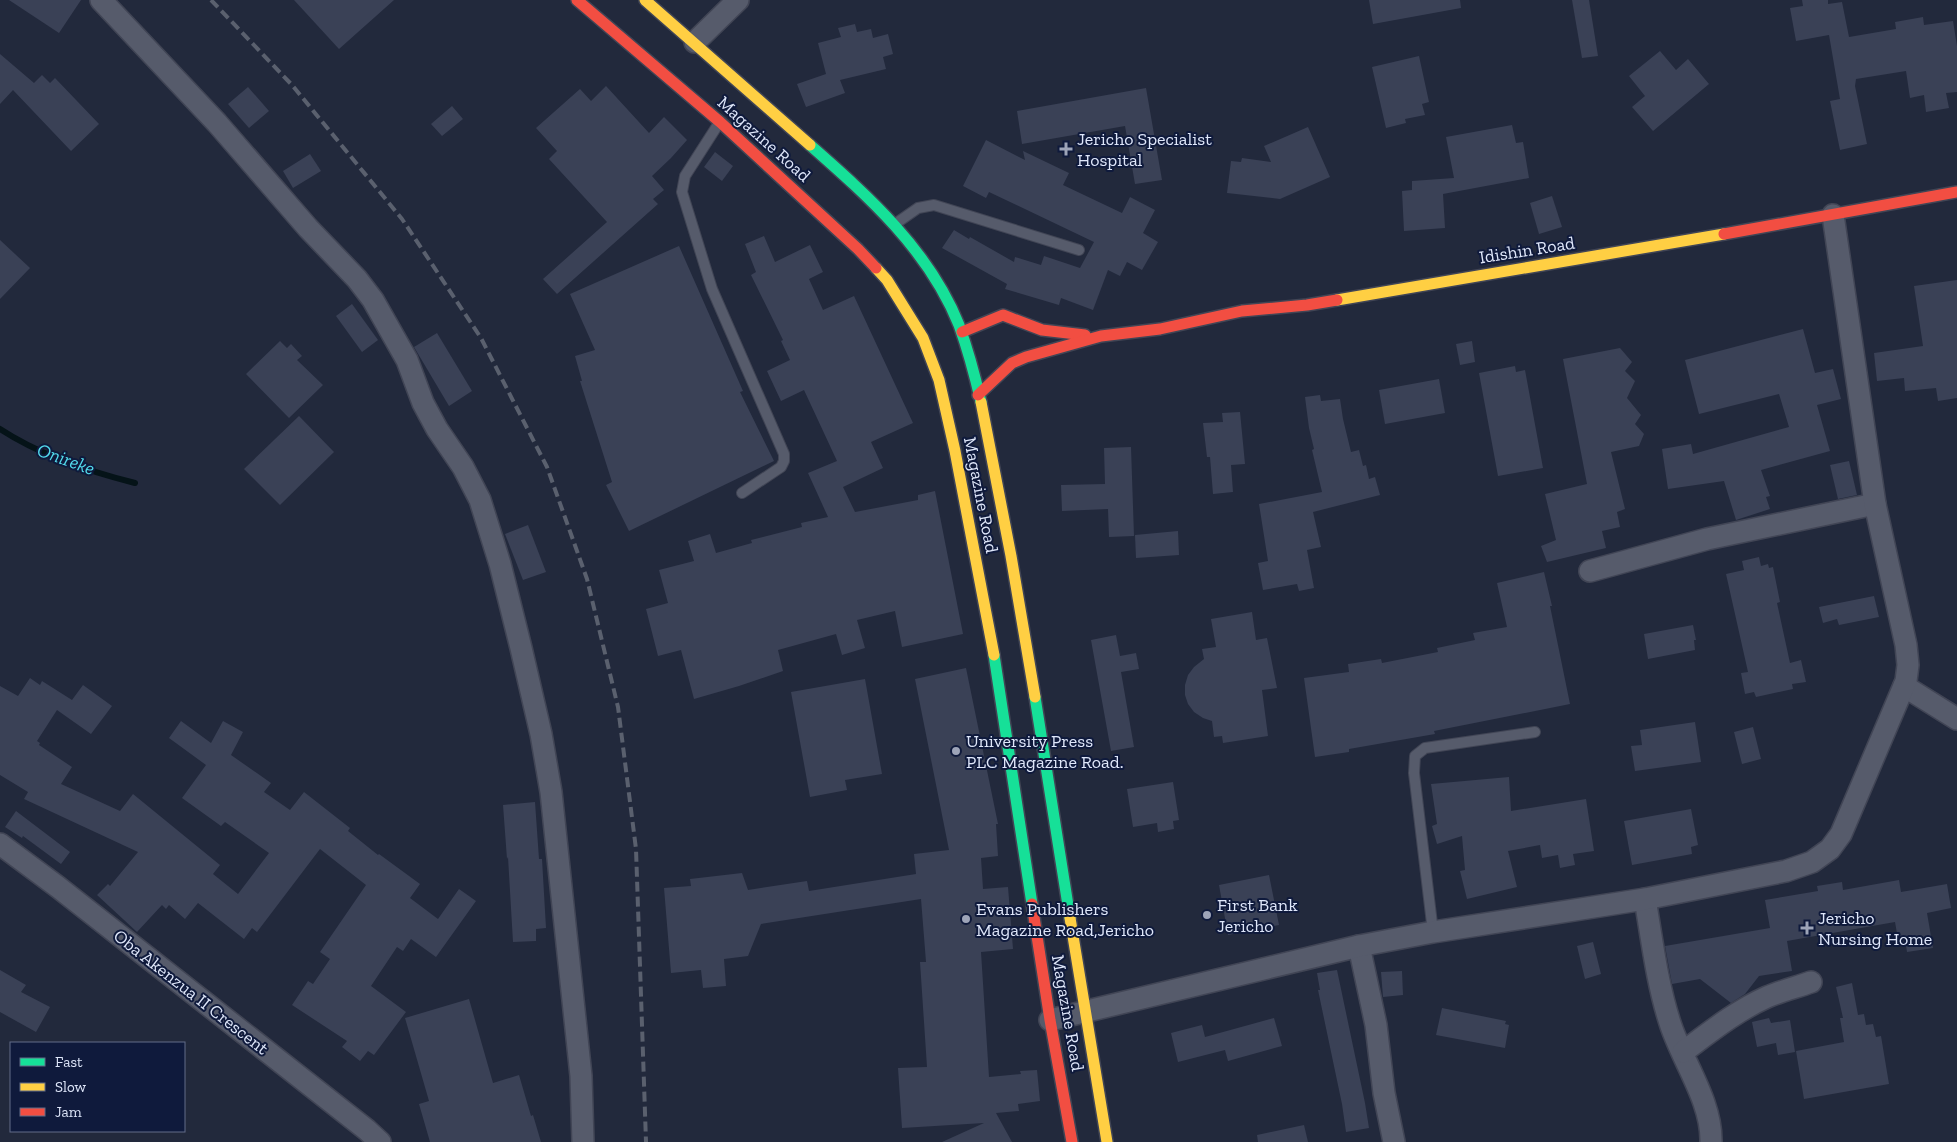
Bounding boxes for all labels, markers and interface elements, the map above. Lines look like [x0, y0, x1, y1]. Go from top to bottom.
street label: Magazine Road [713, 91, 815, 187]
place label: Jericho Specialist Hospital [1077, 128, 1212, 171]
marker: Jericho Specialist Hospital [1059, 142, 1073, 156]
street label: Idishin Road [1478, 232, 1576, 268]
street label: Magazine Road [959, 435, 1003, 555]
water label: Onireke [34, 438, 98, 480]
place label: University Press PLC Magazine Road. [966, 730, 1123, 773]
marker: University Press PLC Magazine Road. [950, 745, 962, 757]
place label: First Bank Jericho [1217, 894, 1298, 937]
place label: Evans Publishers Magazine Road,Jericho [976, 898, 1154, 941]
place label: Jericho Nursing Home [1818, 907, 1932, 950]
marker: First Bank Jericho [1201, 909, 1213, 921]
marker: Evans Publishers Magazine Road,Jericho [960, 913, 972, 925]
marker: Jericho Nursing Home [1800, 921, 1814, 935]
street label: Oba Akenzua II Crescent [109, 925, 273, 1060]
street label: Magazine Road [1047, 953, 1089, 1073]
legend [10, 1042, 185, 1132]
text: Fast [55, 1053, 83, 1071]
text: Slow [55, 1078, 87, 1096]
text: Jam [55, 1103, 82, 1121]

